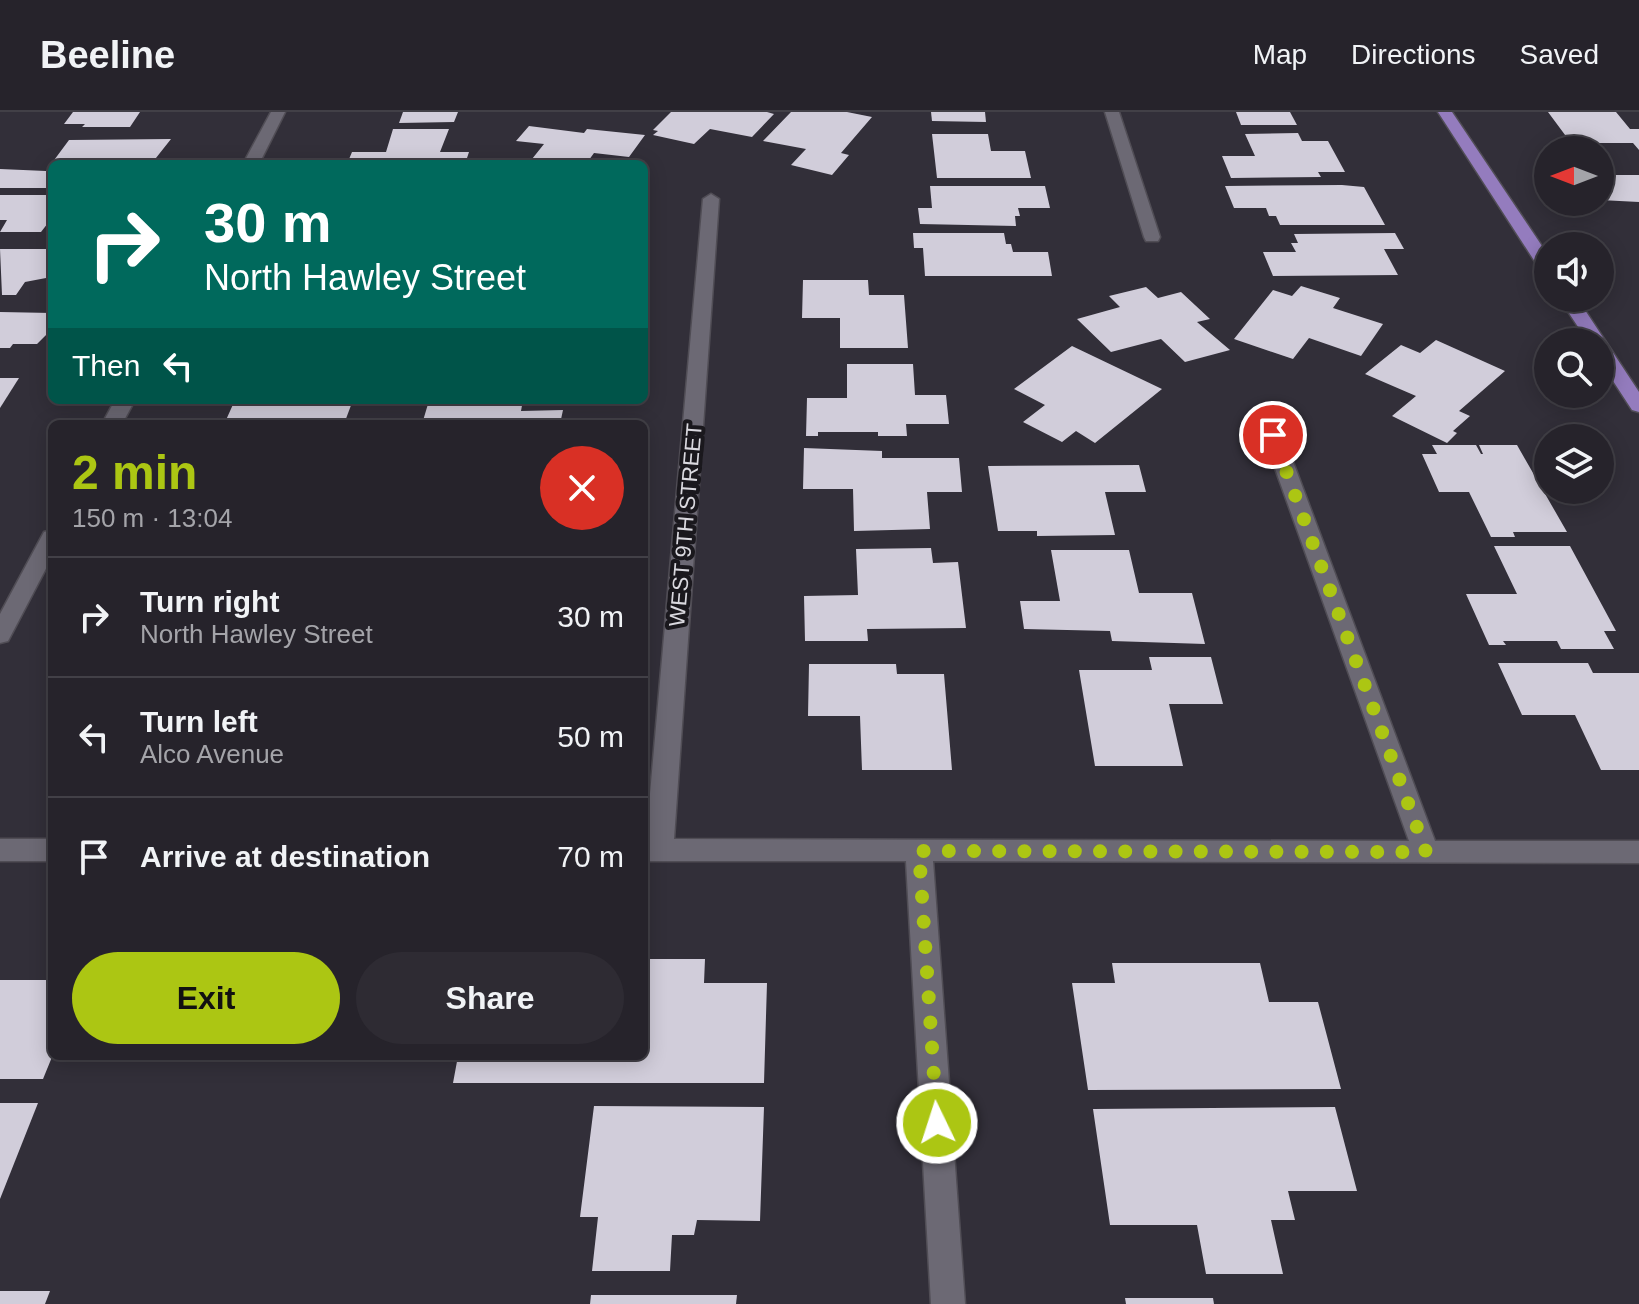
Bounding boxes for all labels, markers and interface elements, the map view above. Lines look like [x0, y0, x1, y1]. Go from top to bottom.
text: Beeline [40, 34, 175, 76]
text: Map [1253, 39, 1307, 70]
text: Directions [1351, 39, 1476, 70]
text: Saved [1520, 39, 1599, 70]
north arrow [1534, 136, 1614, 216]
map controls [1534, 136, 1614, 504]
text: 30 m [204, 191, 332, 254]
icon: right [72, 192, 176, 296]
button: sound [1534, 232, 1614, 312]
text: North Hawley Street [204, 257, 526, 298]
button: search [1534, 328, 1614, 408]
icon: left [156, 344, 200, 388]
text: Then [72, 349, 140, 382]
pin [1239, 401, 1307, 469]
icon: arrive [1251, 413, 1295, 457]
street label: WEST 9TH STREET [664, 422, 707, 628]
button: layers [1534, 424, 1614, 504]
text: 2 min [72, 446, 197, 499]
button: close [540, 446, 624, 530]
text: 150 m · 13:04 [72, 503, 232, 533]
text: Turn right [140, 585, 279, 618]
icon: right [72, 595, 116, 639]
text: 30 m [557, 600, 624, 633]
text: North Hawley Street [140, 619, 373, 649]
text: Turn left [140, 705, 258, 738]
icon: left [72, 715, 116, 759]
text: 50 m [557, 720, 624, 753]
text: Alco Avenue [140, 739, 284, 769]
icon: arrive [72, 835, 116, 879]
text: Arrive at destination [140, 840, 430, 873]
text: 70 m [557, 840, 624, 873]
button: Exit [72, 952, 340, 1044]
button: Share [356, 952, 624, 1044]
position arrow [895, 1081, 979, 1165]

